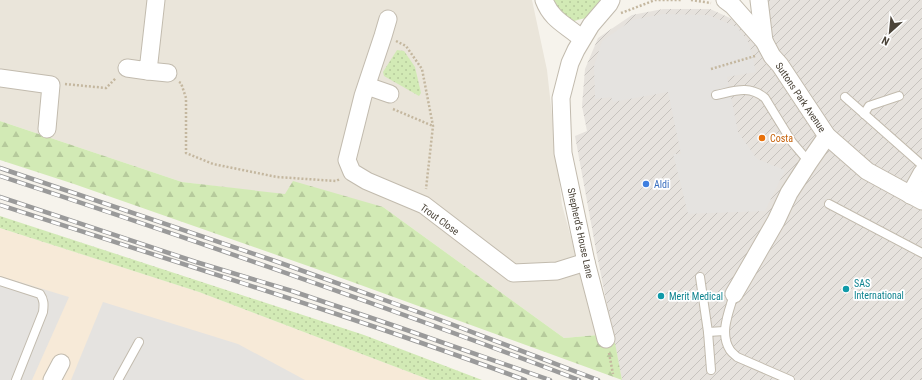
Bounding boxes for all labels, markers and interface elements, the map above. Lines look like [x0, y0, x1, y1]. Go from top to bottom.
north arrow [870, 12, 910, 52]
text: N [880, 33, 892, 48]
street label: Suttons Park Avenue [773, 60, 828, 134]
marker: Costa [757, 133, 767, 143]
place label: Costa [770, 133, 793, 144]
marker: Aldi [641, 179, 651, 189]
place label: Aldi [654, 179, 669, 190]
street label: Shepherd's House Lane [566, 187, 596, 280]
street label: Trout Close [418, 202, 461, 237]
place label: SAS International [854, 278, 904, 301]
marker: SAS International [841, 284, 851, 294]
marker: Merit Medical [656, 291, 666, 301]
place label: Merit Medical [669, 291, 723, 302]

